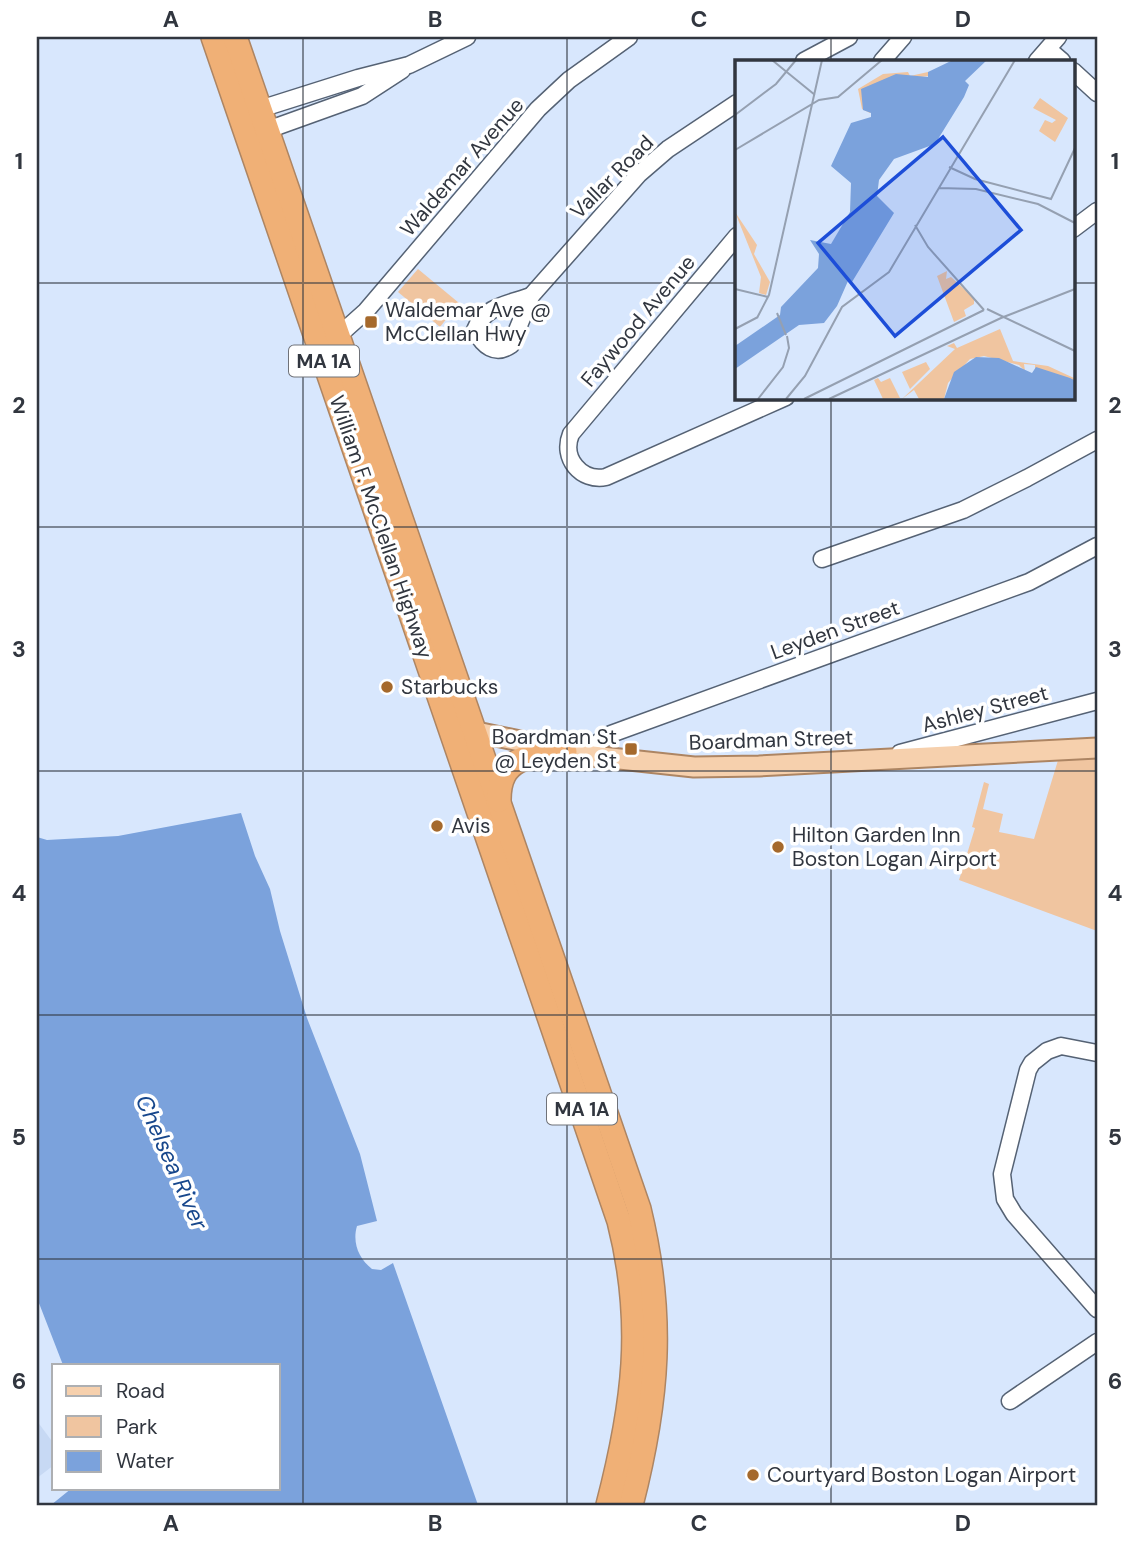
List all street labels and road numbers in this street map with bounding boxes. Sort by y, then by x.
street label: Waldemar Avenue [394,92,530,242]
street label: Vallar Road [564,129,660,225]
street label: Faywood Avenue [575,249,701,393]
road number: MA 1A [289,346,359,376]
street label: William F. McClellan Highway [323,392,439,663]
street label: Leyden Street [767,594,903,666]
street label: Ashley Street [919,679,1051,739]
street label: Boardman Street [688,723,854,757]
road number: MA 1A [547,1093,617,1124]

